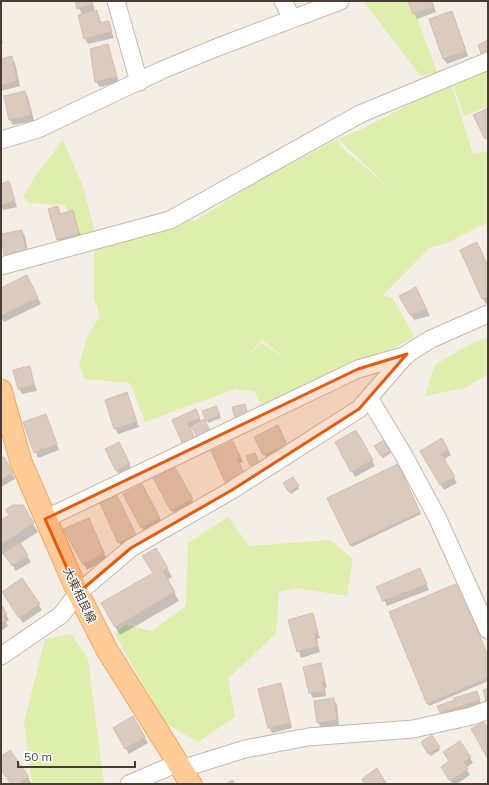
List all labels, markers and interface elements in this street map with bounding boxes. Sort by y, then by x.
street label: 大東相良線 [60,565,100,625]
scale bar [18,743,135,769]
text: 50 m [24,749,52,764]

